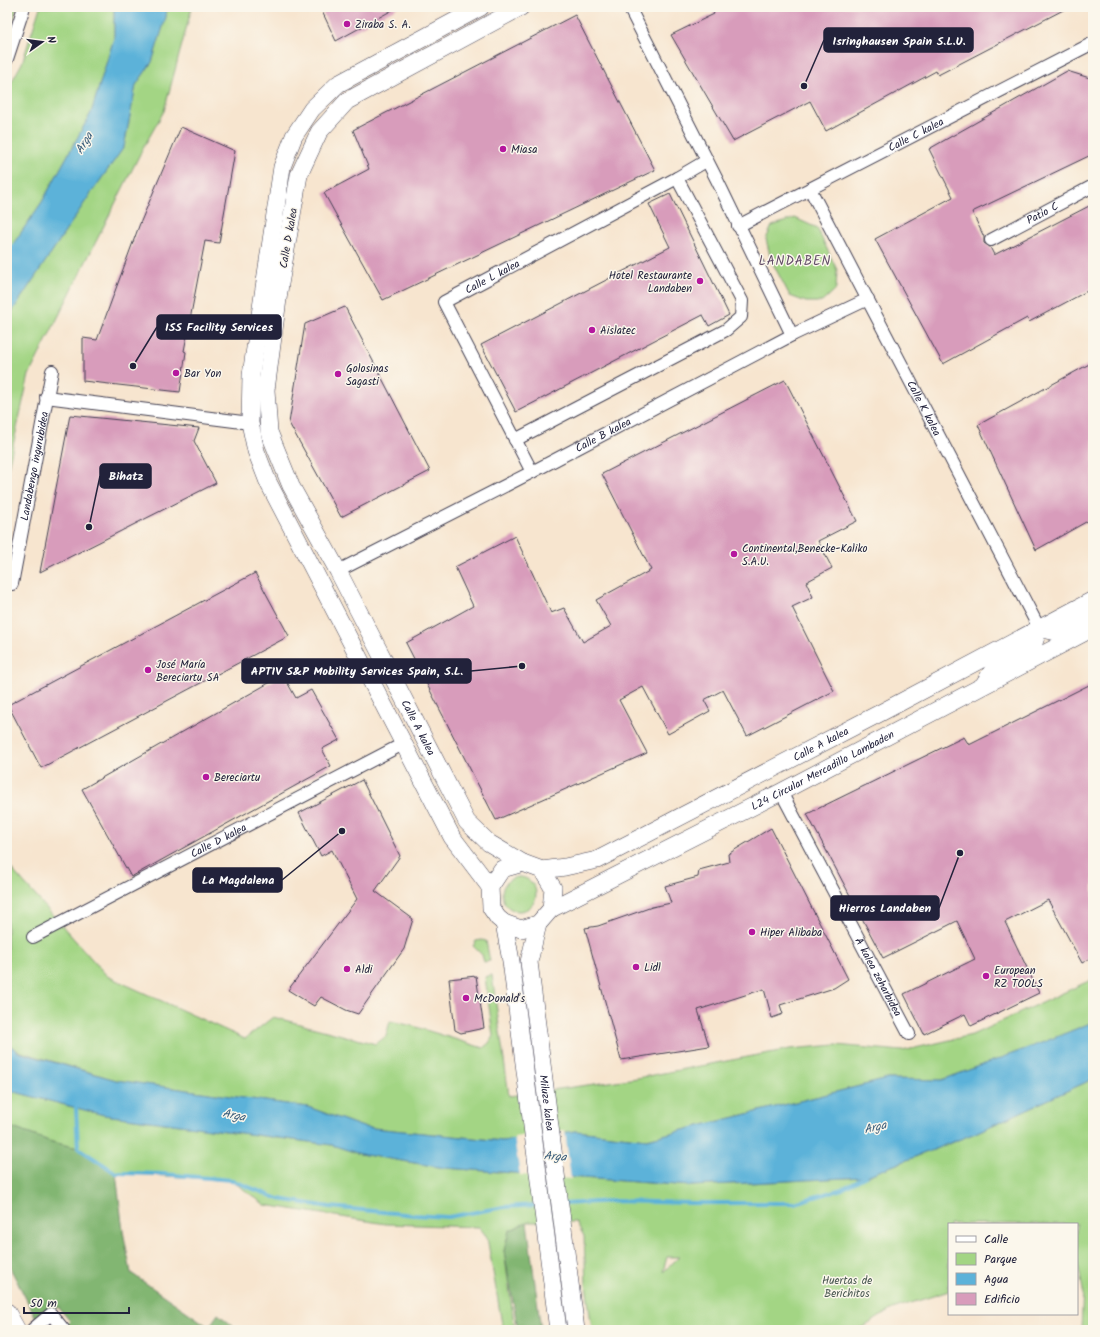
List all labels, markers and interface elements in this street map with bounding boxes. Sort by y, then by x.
place label: Ziraba S. A. [355,16,411,34]
marker: Ziraba S. A. [342,19,352,29]
north arrow [22,22,62,62]
callout: Isringhausen Spain S.L.U. [824,28,973,52]
text: Isringhausen Spain S.L.U. [832,32,966,51]
text: N [41,34,60,45]
street label: Calle C kalea [885,113,947,157]
water label: Arga [70,128,99,158]
place label: Miasa [511,141,537,159]
marker: Miasa [498,144,508,154]
street label: Patio C [1023,198,1062,230]
street label: Calle D kalea [275,207,303,270]
district label: LANDABEN [759,251,831,272]
street label: Calle L kalea [462,255,523,299]
place label: Hotel Restaurante Landaben [609,267,692,298]
marker: Hotel Restaurante Landaben [695,276,705,286]
callout: ISS Facility Services [157,315,281,339]
text: ISS Facility Services [165,318,273,337]
place label: Aislatec [600,322,636,340]
marker: Aislatec [587,325,597,335]
place label: Golosinas Sagasti [346,360,389,391]
place label: Bar Yon [184,365,222,383]
marker: Bar Yon [171,368,181,378]
marker: Golosinas Sagasti [333,369,343,379]
street label: Calle K kalea [901,377,945,440]
street label: Landabengo ingurubidea [16,410,54,522]
street label: Calle B kalea [572,413,635,458]
callout: Bihatz [100,464,151,488]
text: Bihatz [109,467,144,486]
place label: Continental,Benecke-Kaliko S.A.U. [742,540,868,571]
marker: Continental,Benecke-Kaliko S.A.U. [729,549,739,559]
place label: José María Bereciartu SA [156,656,220,687]
callout: APTIV S&P Mobility Services Spain, S.L. [242,659,471,683]
text: APTIV S&P Mobility Services Spain, S.L. [251,662,463,681]
marker: José María Bereciartu SA [143,665,153,675]
street label: Calle A kalea [396,697,439,759]
street label: Calle A kalea [790,723,852,767]
street label: L24 Circular Mercadillo Lambaden [748,726,898,816]
place label: Bereciartu [214,769,261,787]
marker: Bereciartu [201,772,211,782]
street label: Calle D kalea [187,819,250,863]
callout: La Magdalena [193,868,282,892]
text: La Magdalena [202,871,274,890]
callout: Hierros Landaben [831,896,939,920]
text: Hierros Landaben [839,899,932,918]
place label: Hiper Alibaba [760,924,822,942]
marker: Hiper Alibaba [747,927,757,937]
street label: A kalea zeharbidea [849,934,906,1020]
place label: Lidl [644,959,661,977]
place label: Aldi [355,961,373,979]
marker: Lidl [631,962,641,972]
place label: European RZ TOOLS [994,962,1043,993]
marker: Aldi [342,964,352,974]
marker: European RZ TOOLS [981,971,991,981]
place label: McDonald's [474,990,525,1008]
marker: McDonald's [461,993,471,1003]
street label: Miluze kalea [533,1074,559,1132]
water label: Arga [221,1104,248,1127]
water label: Arga [862,1115,890,1139]
water label: Arga [543,1146,568,1167]
legend [948,1223,1078,1315]
text: Calle [984,1230,1009,1249]
text: Parque [984,1250,1018,1269]
text: Agua [984,1270,1009,1289]
park label: Huertas de Berichitos [822,1272,872,1303]
scale bar [24,1289,129,1315]
text: Edificio [984,1290,1020,1309]
text: 50 m [30,1294,57,1313]

